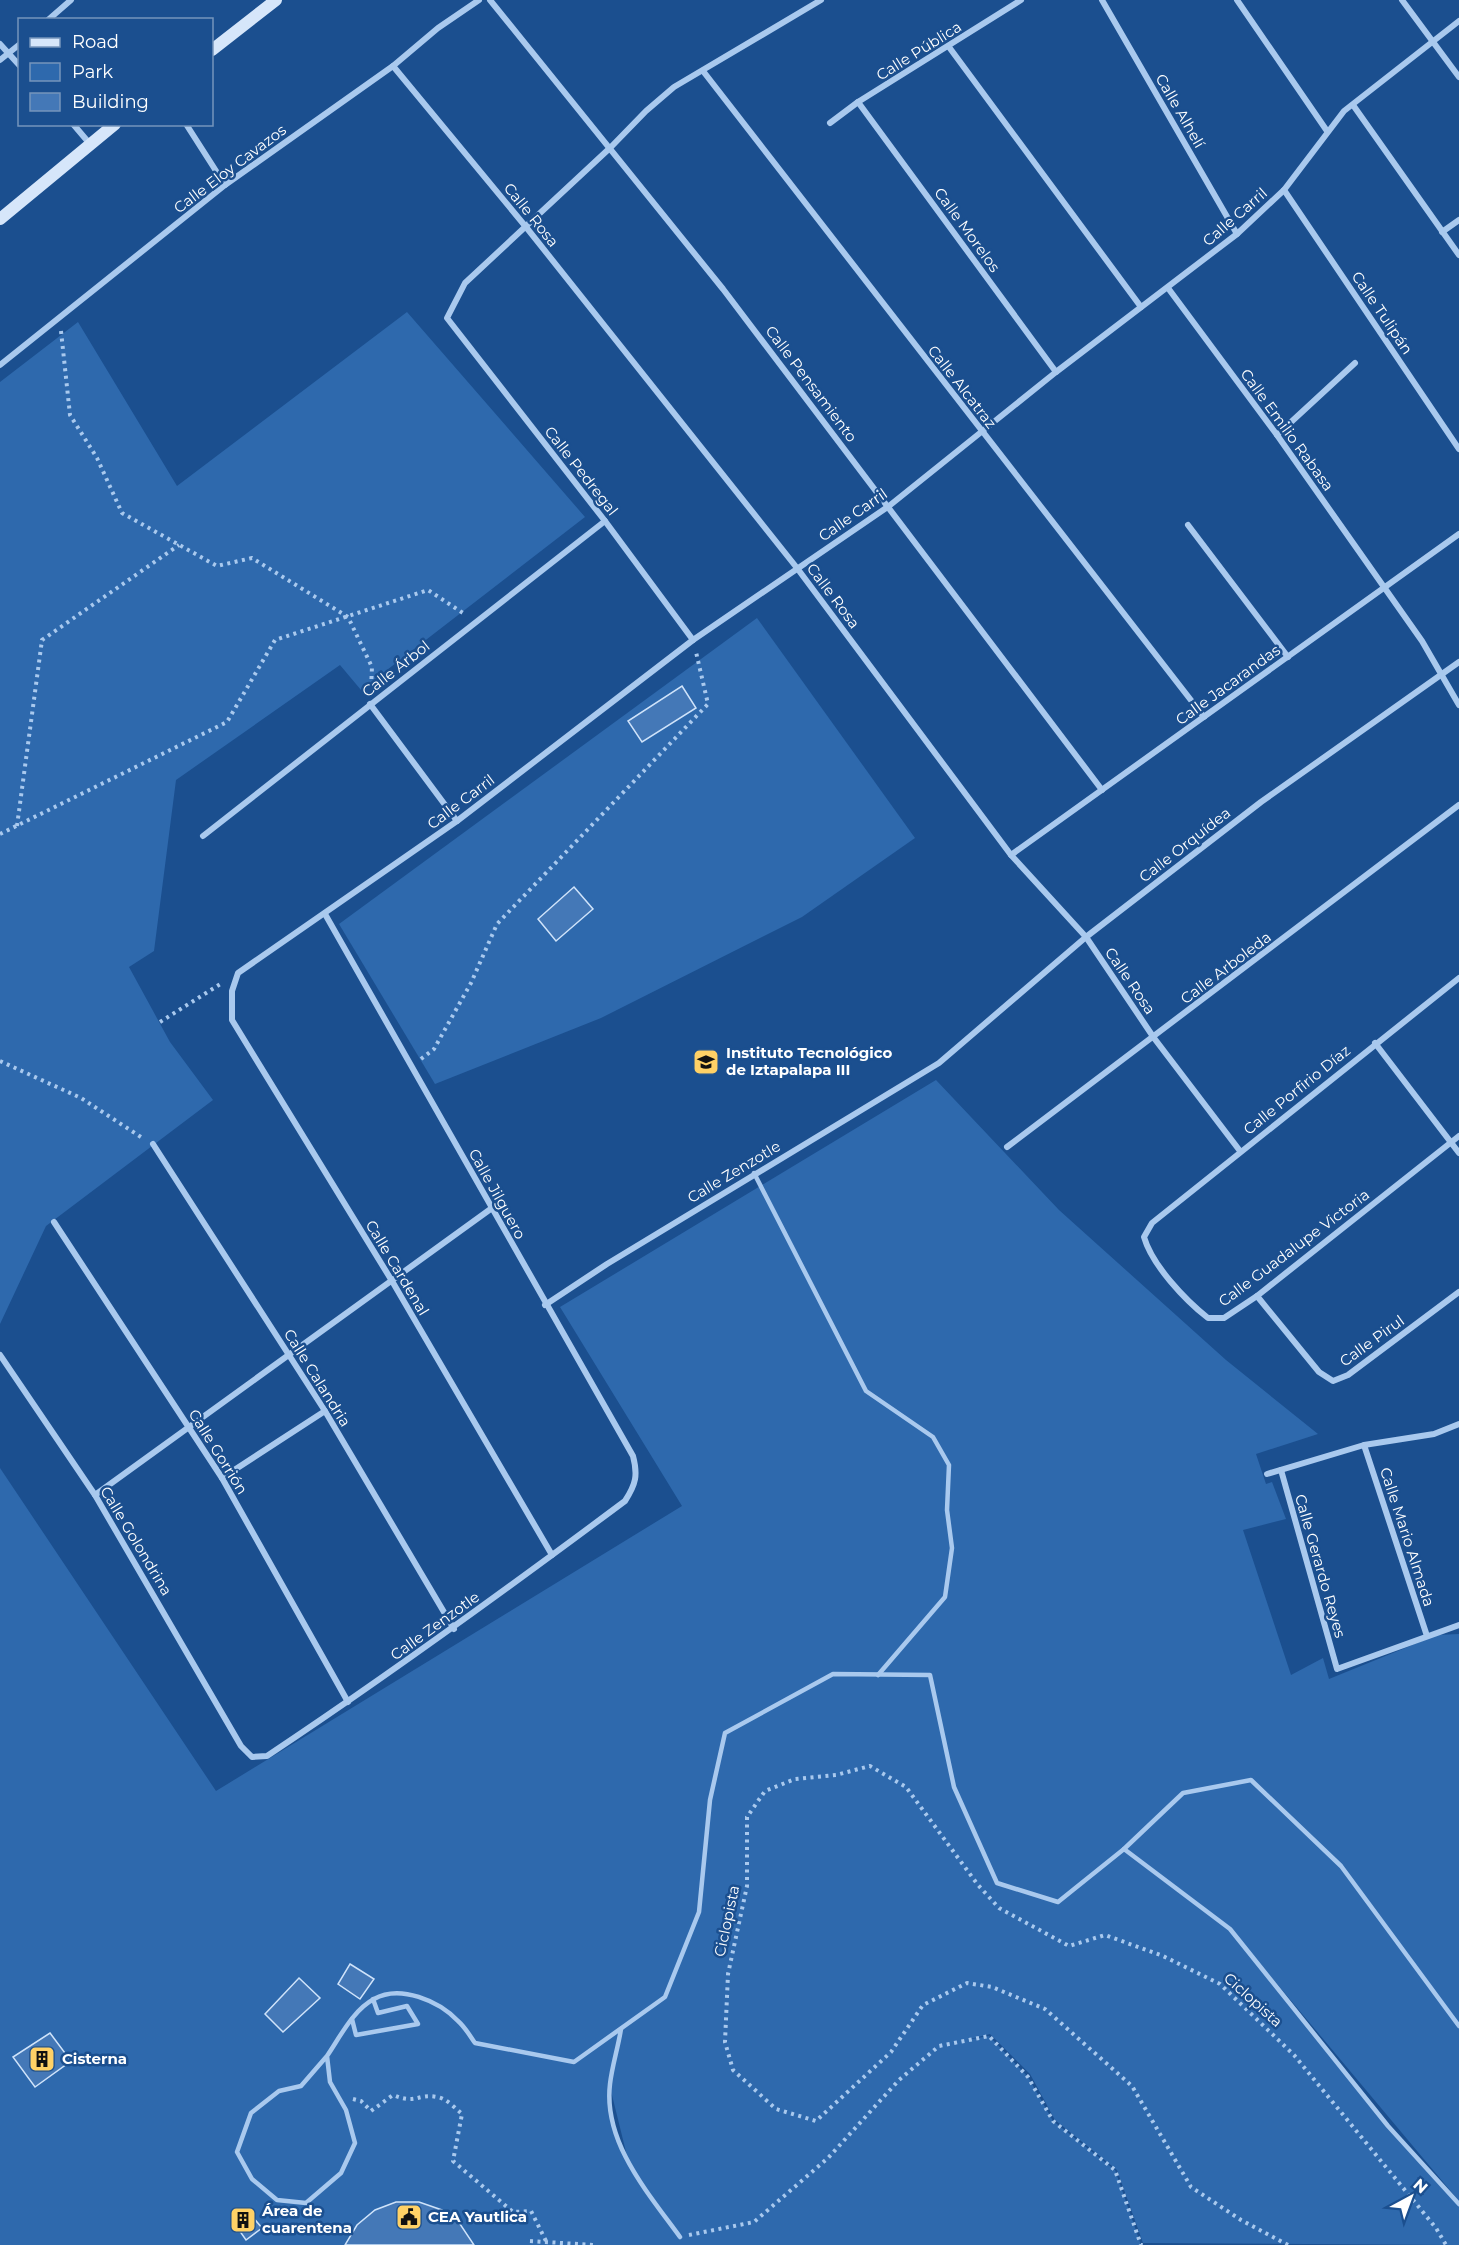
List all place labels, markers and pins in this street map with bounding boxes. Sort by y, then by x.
place label: Instituto Tecnológico de Iztapalapa III [726,1043,893,1079]
school or university icon: Instituto Tecnológico de Iztapalapa III [691,1047,721,1077]
building icon: Cisterna [27,2044,57,2074]
place label: Cisterna [62,2049,127,2068]
place label: Área de cuarentena [261,2201,352,2237]
public building icon: CEA Yautlica [394,2202,424,2232]
building icon: Área de cuarentena [228,2205,258,2235]
place label: CEA Yautlica [428,2207,527,2226]

